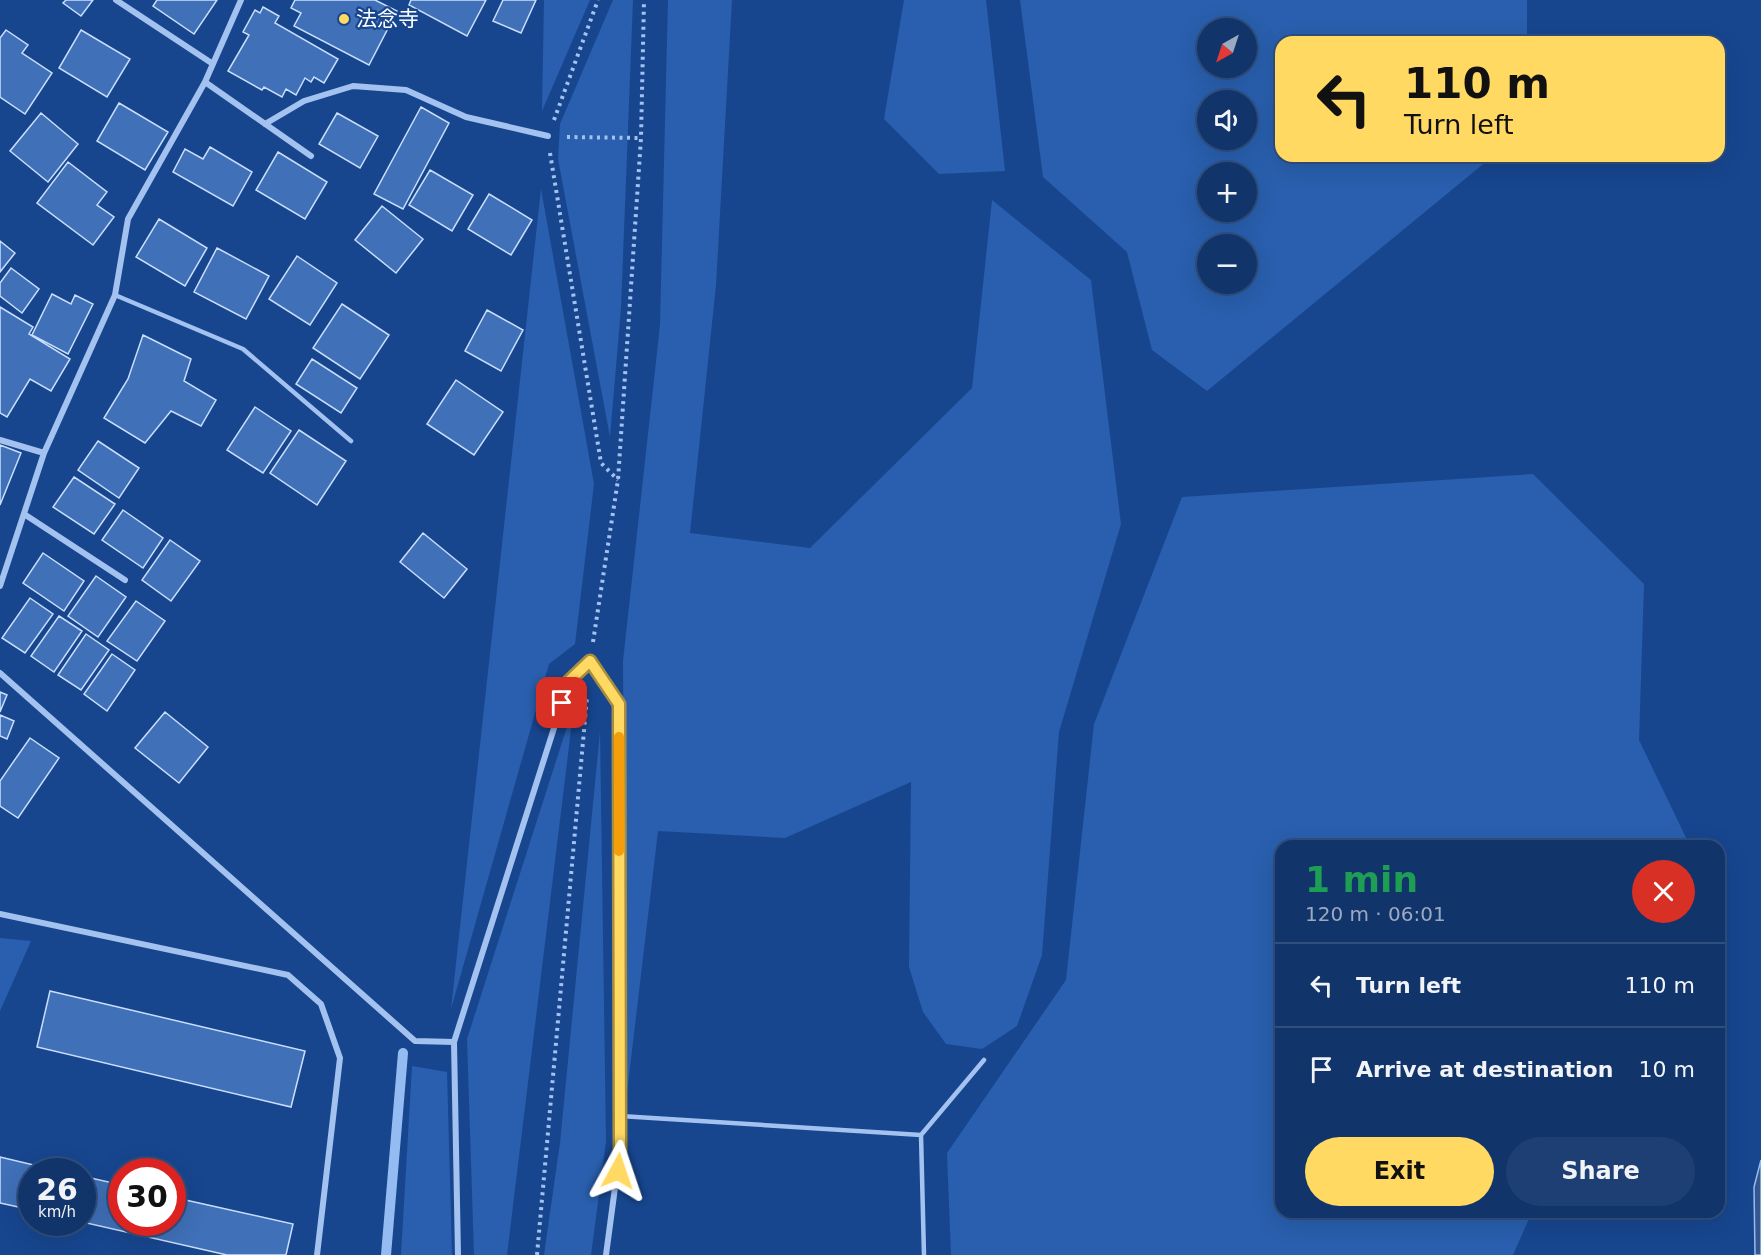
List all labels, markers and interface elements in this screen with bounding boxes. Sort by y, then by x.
place label: 法念寺 [356,7,419,31]
marker: 法念寺 [337,12,351,26]
north arrow [1197,18,1257,78]
map controls [1197,18,1257,294]
text: 110 m [1404,59,1550,108]
icon: left [1305,60,1383,138]
button: sound [1197,90,1257,150]
text: Turn left [1404,109,1514,140]
button: + [1197,162,1257,222]
button: − [1197,234,1257,294]
pin [536,677,587,728]
icon: arrive [545,686,578,719]
text: 1 min [1305,859,1418,900]
button: close [1632,860,1695,923]
text: 120 m · 06:01 [1305,902,1446,926]
icon: left [1305,969,1338,1002]
text: Turn left [1356,973,1461,998]
text: 110 m [1625,973,1695,998]
icon: arrive [1305,1053,1338,1086]
text: Arrive at destination [1356,1057,1613,1082]
text: 10 m [1639,1057,1695,1082]
button: Exit [1305,1137,1494,1206]
button: Share [1506,1137,1695,1206]
position arrow [586,1139,650,1203]
speed limit sign: 30 [108,1158,186,1236]
text: 26 [36,1172,78,1207]
text: km/h [38,1203,76,1221]

